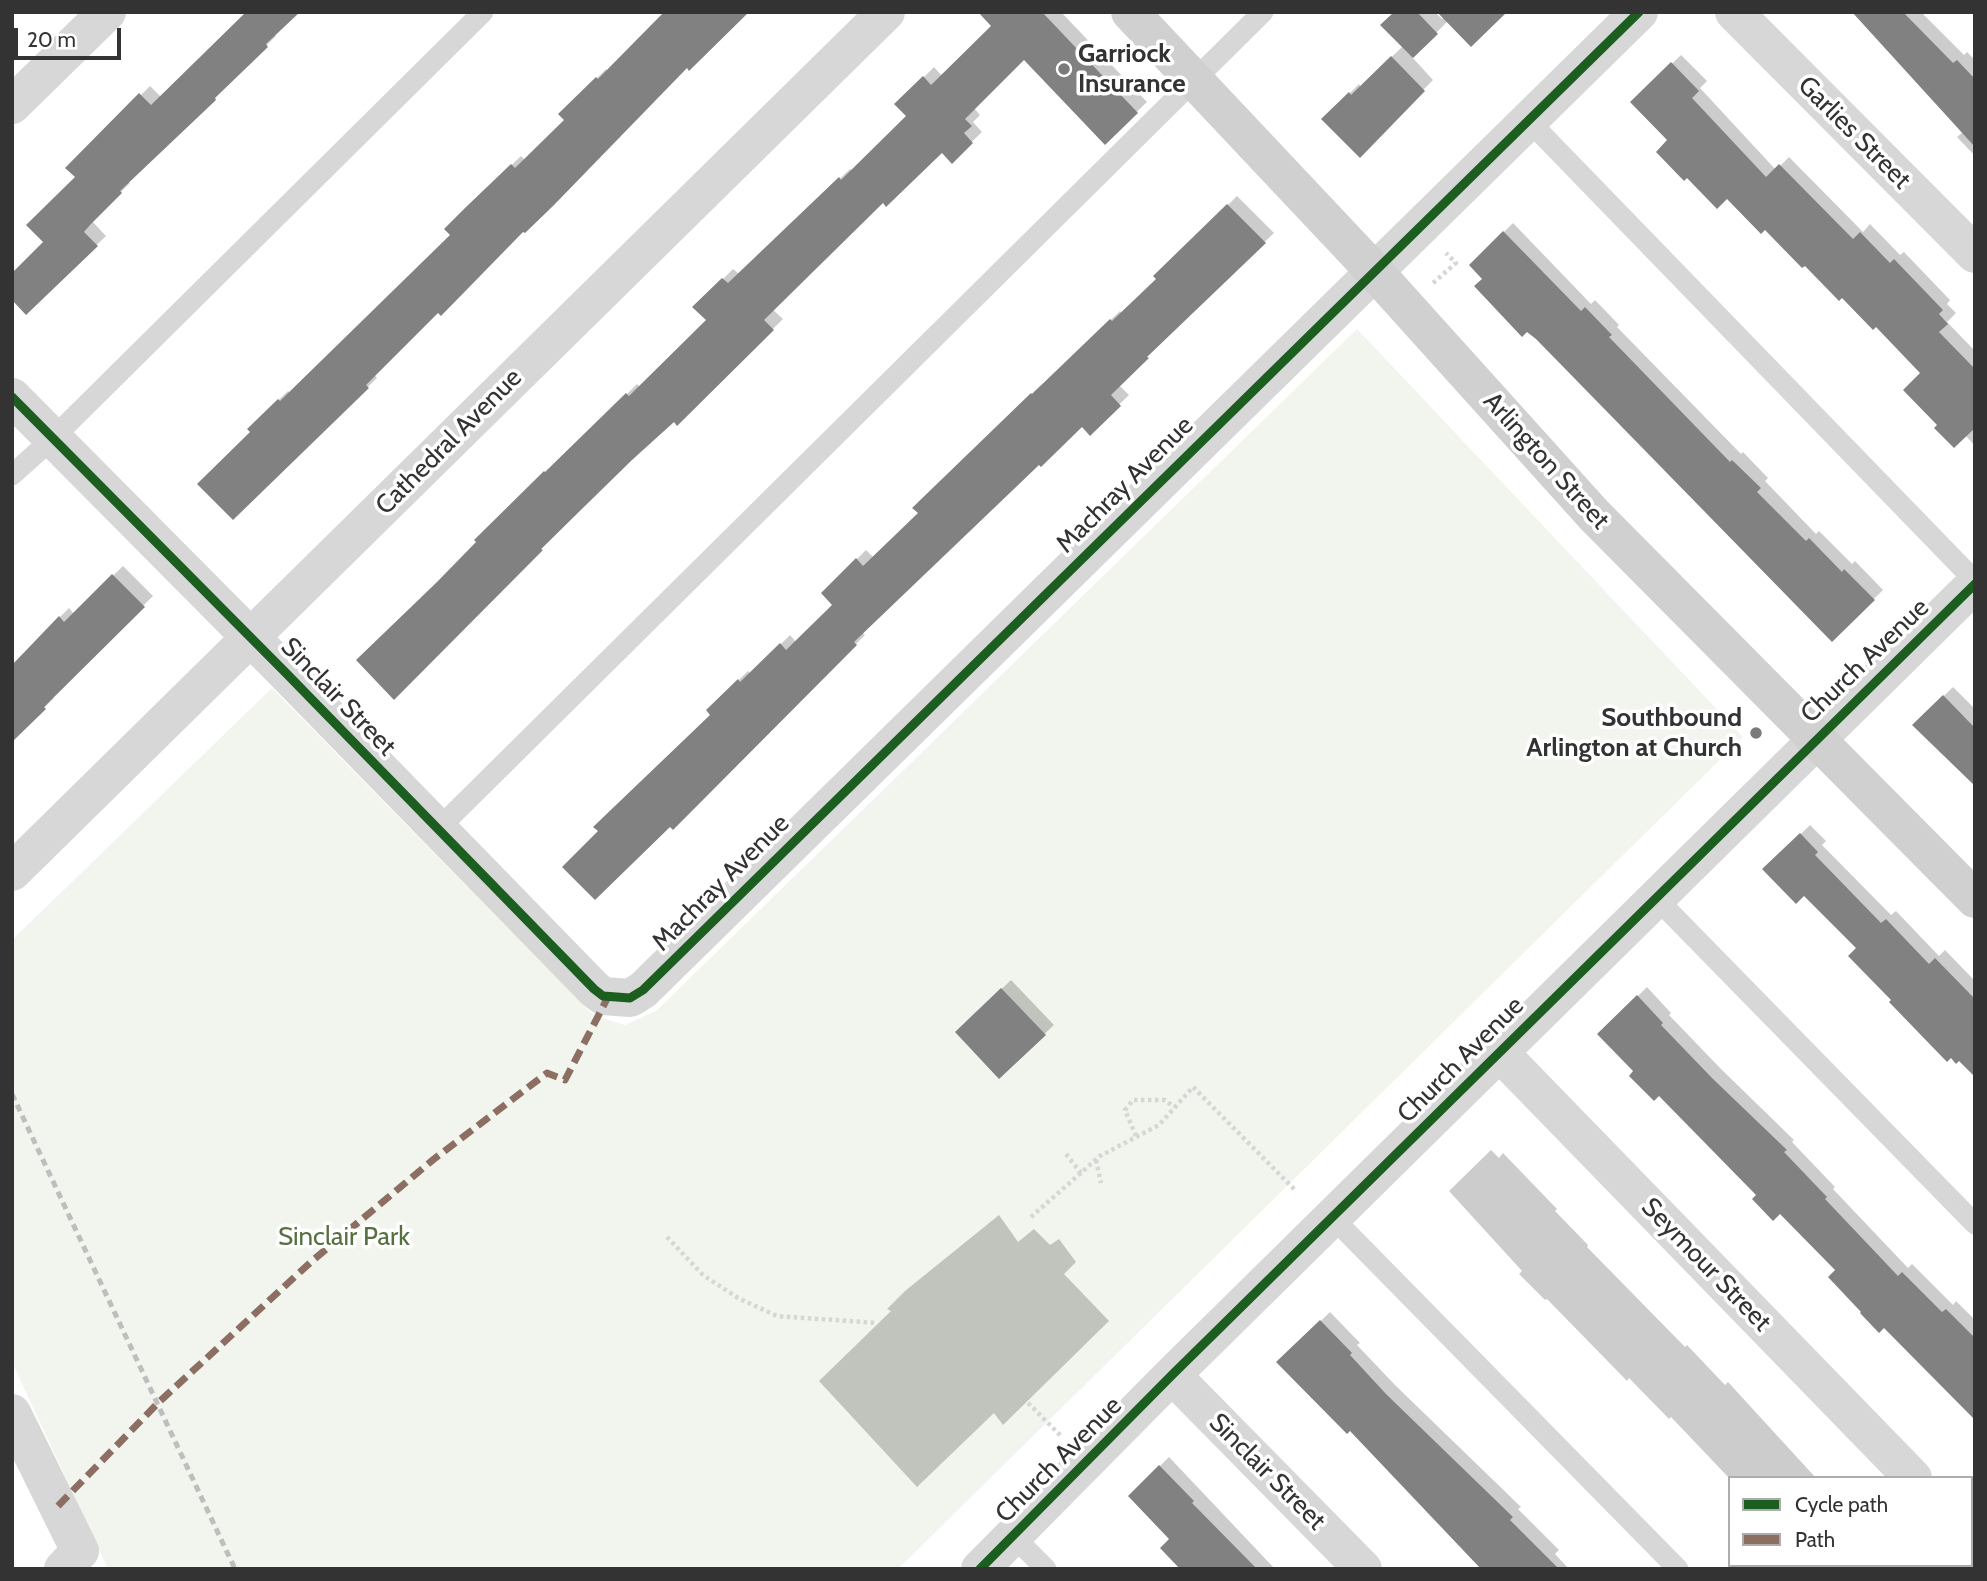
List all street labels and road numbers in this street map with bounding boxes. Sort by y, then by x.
street label: Garlies Street [1791,70,1917,196]
street label: Cathedral Avenue [369,362,529,522]
street label: Arlington Street [1476,386,1616,536]
street label: Machray Avenue [1050,410,1200,560]
street label: Church Avenue [1795,592,1935,730]
street label: Sinclair Street [274,632,402,762]
street label: Machray Avenue [646,808,796,958]
street label: Church Avenue [1391,990,1531,1130]
street label: Seymour Street [1635,1192,1777,1338]
street label: Church Avenue [989,1390,1129,1530]
street label: Sinclair Street [1202,1407,1332,1537]

